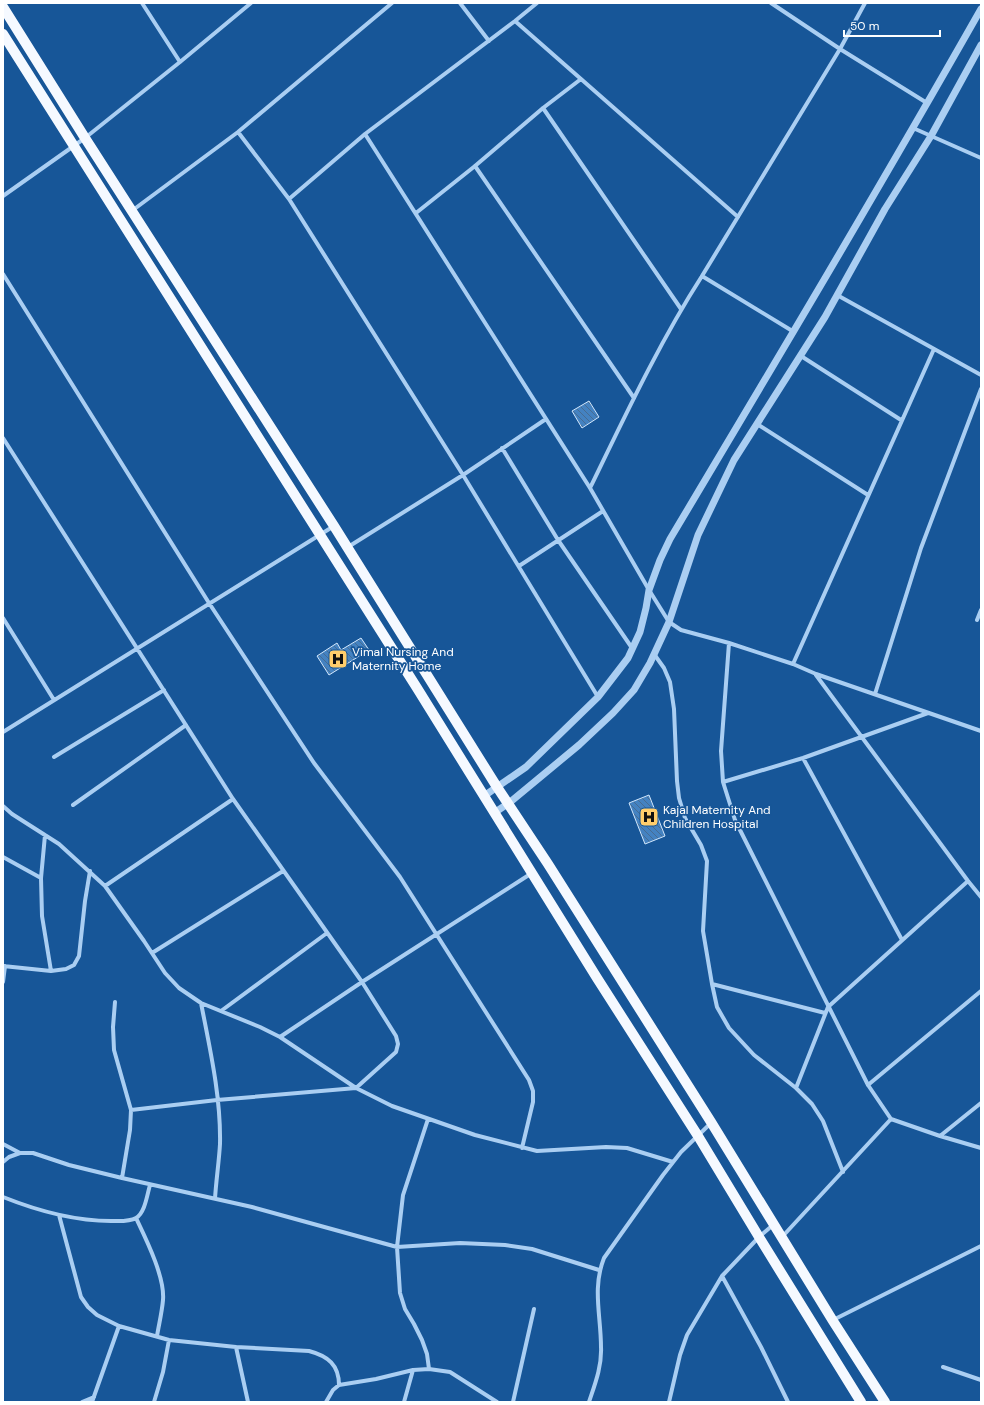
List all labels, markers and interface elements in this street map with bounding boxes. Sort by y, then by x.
scale bar [844,12,940,38]
text: 50 m [850,18,879,34]
place label: Vimal Nursing And Maternity Home [352,644,454,674]
hospital icon: Vimal Nursing And Maternity Home [327,648,349,670]
place label: Kajal Maternity And Children Hospital [663,802,771,832]
hospital icon: Kajal Maternity And Children Hospital [638,806,660,828]

